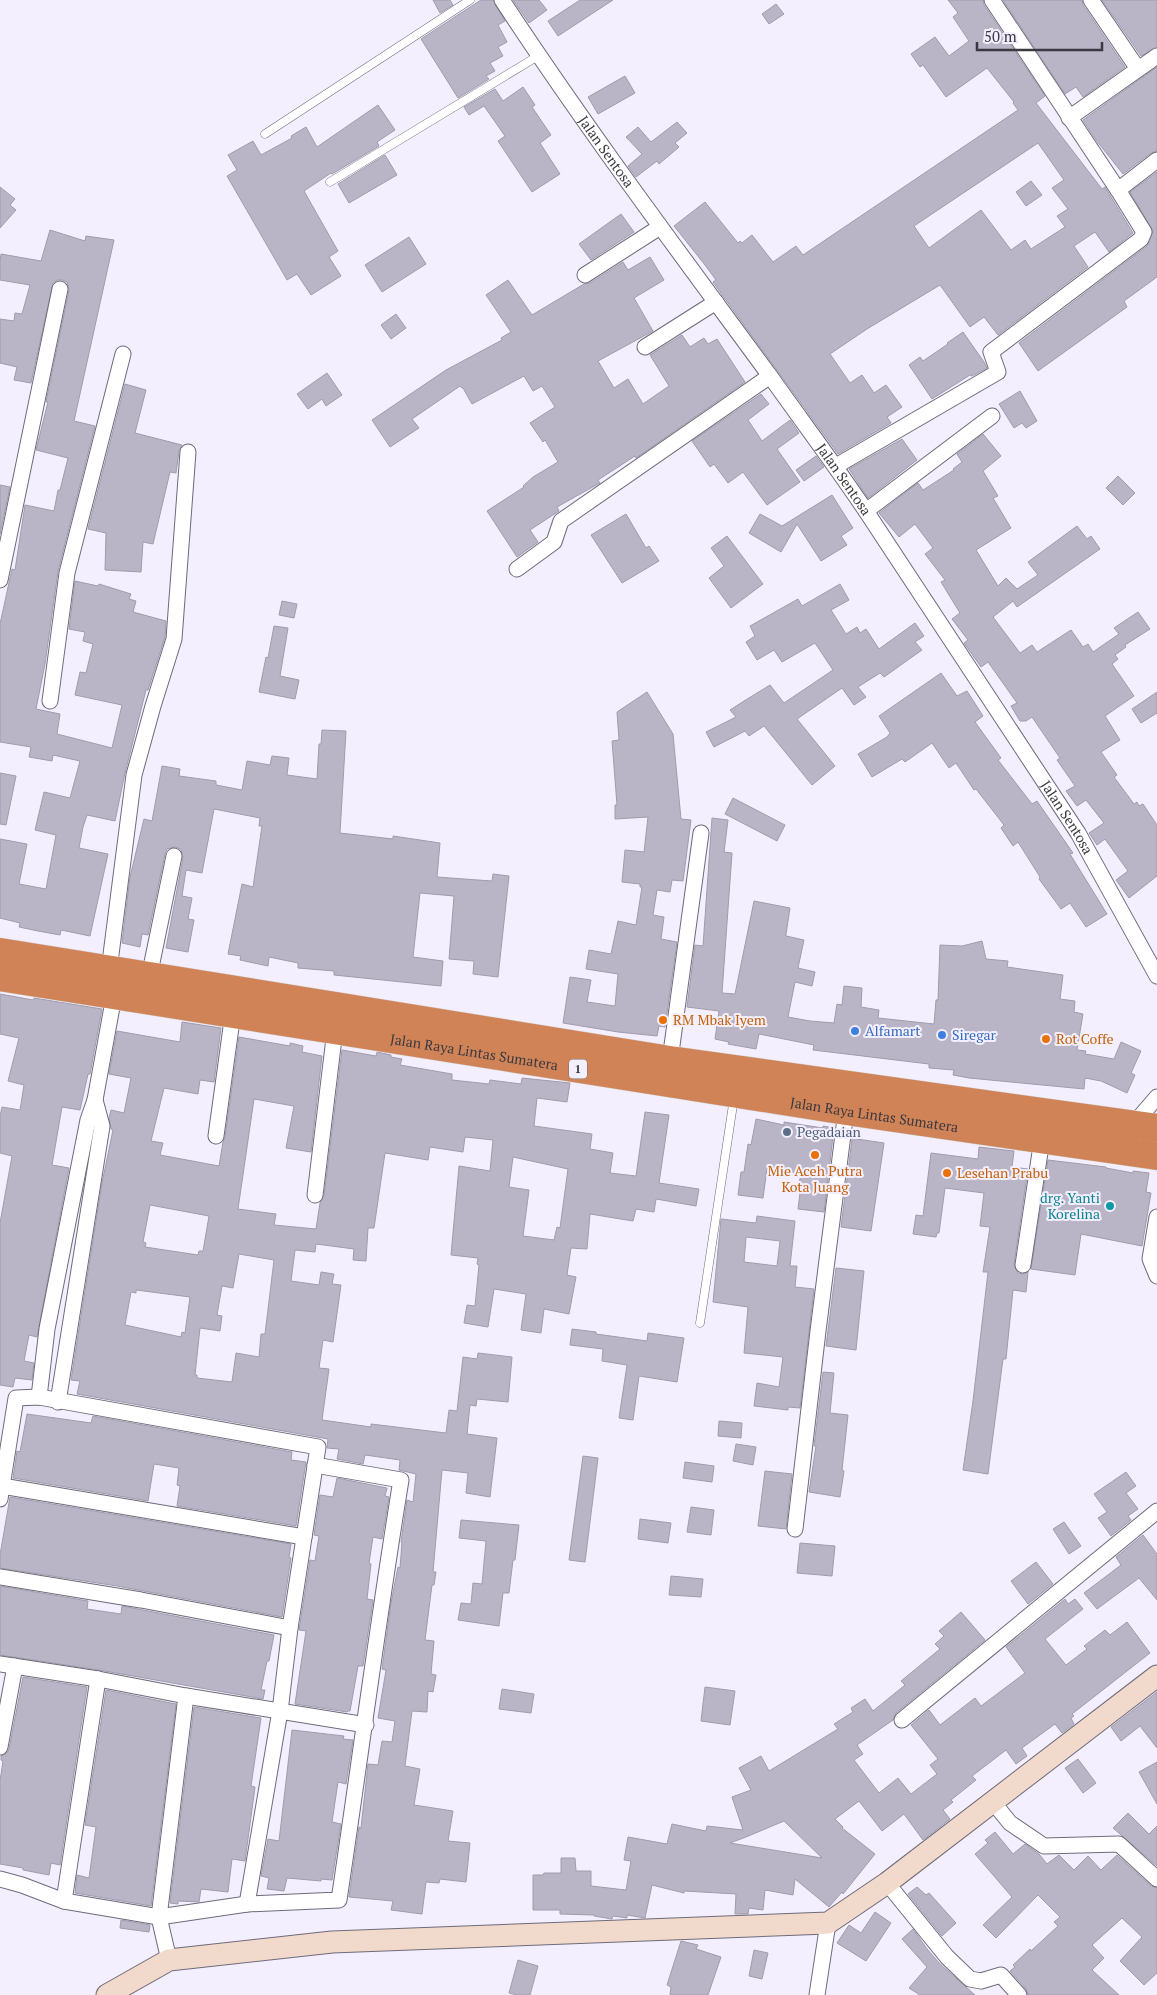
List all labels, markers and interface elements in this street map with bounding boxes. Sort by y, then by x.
scale bar [977,20,1102,52]
text: 50 m [984,26,1017,46]
street label: Jalan Sentosa [575,112,639,191]
street label: Jalan Sentosa [813,439,876,519]
street label: Jalan Sentosa [1037,777,1098,857]
place label: RM Mbak Iyem [673,1010,766,1029]
marker: RM Mbak Iyem [657,1014,669,1026]
place label: Alfamart [865,1021,921,1040]
marker: Alfamart [849,1025,861,1037]
place label: Siregar [952,1025,997,1044]
street label: Jalan Raya Lintas Sumatera [389,1029,560,1074]
marker: Siregar [936,1029,948,1041]
place label: Rot Coffe [1056,1029,1114,1048]
marker: Rot Coffe [1040,1033,1052,1045]
road number: 1 [569,1060,587,1078]
street label: Jalan Raya Lintas Sumatera [789,1092,960,1136]
place label: Pegadaian [797,1122,862,1141]
marker: Pegadaian [781,1126,793,1138]
marker: Mie Aceh Putra Kota Juang [809,1149,821,1161]
place label: Mie Aceh Putra Kota Juang [768,1161,862,1196]
place label: Lesehan Prabu [957,1163,1048,1182]
marker: Lesehan Prabu [941,1167,953,1179]
place label: drg. Yanti Korelina [1040,1188,1100,1223]
marker: drg. Yanti Korelina [1104,1200,1116,1212]

